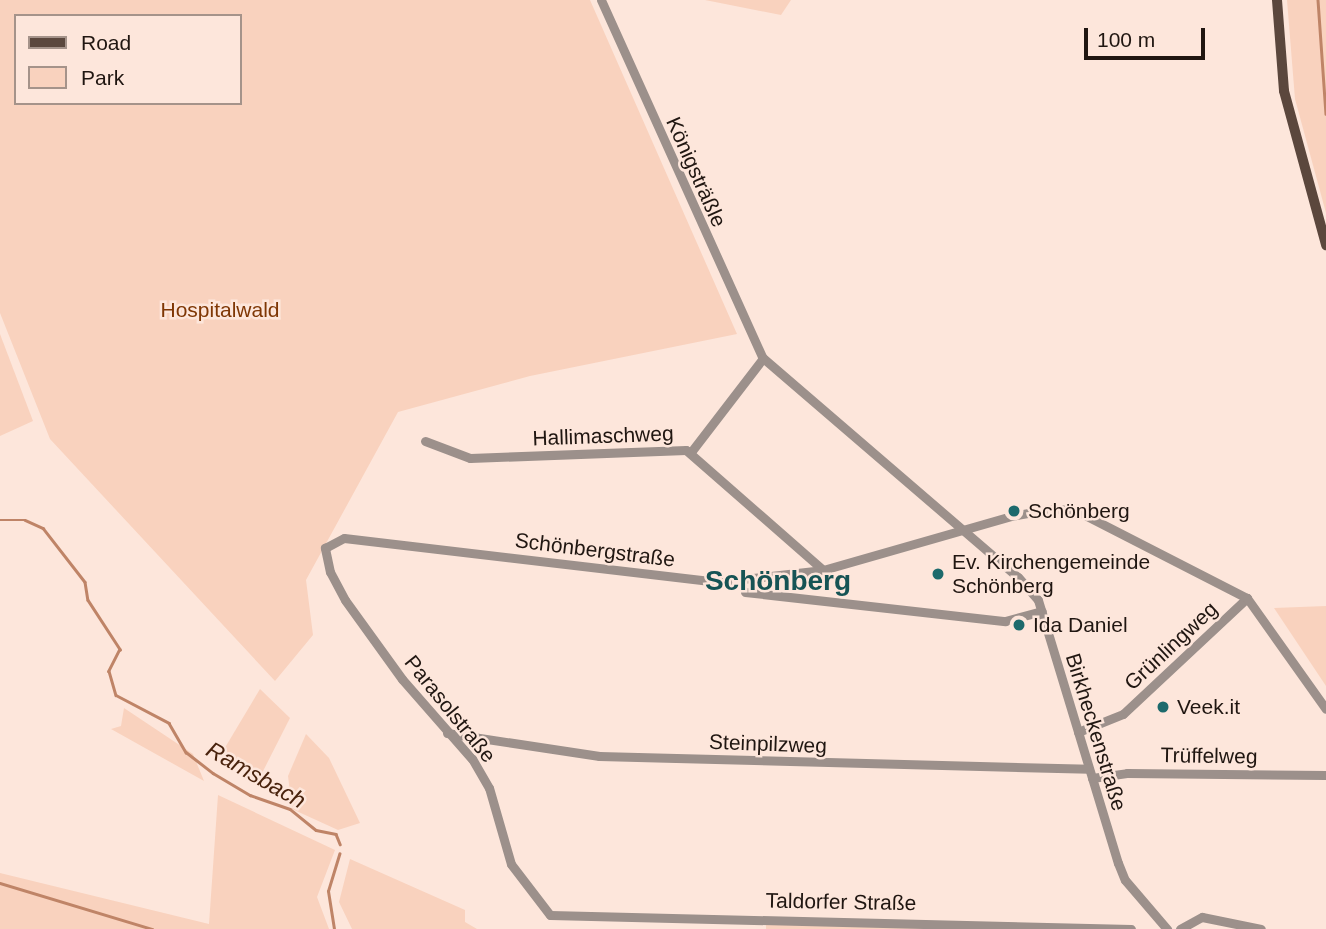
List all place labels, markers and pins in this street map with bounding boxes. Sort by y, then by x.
place label: Schönberg [1028,498,1130,524]
marker: Schönberg [1006,503,1022,519]
place label: Ev. Kirchengemeinde Schönberg [952,549,1150,599]
marker: Ev. Kirchengemeinde Schönberg [930,566,946,582]
place label: Ida Daniel [1033,612,1128,638]
marker: Ida Daniel [1011,617,1027,633]
place label: Veek.it [1177,694,1240,720]
marker: Veek.it [1155,699,1171,715]

